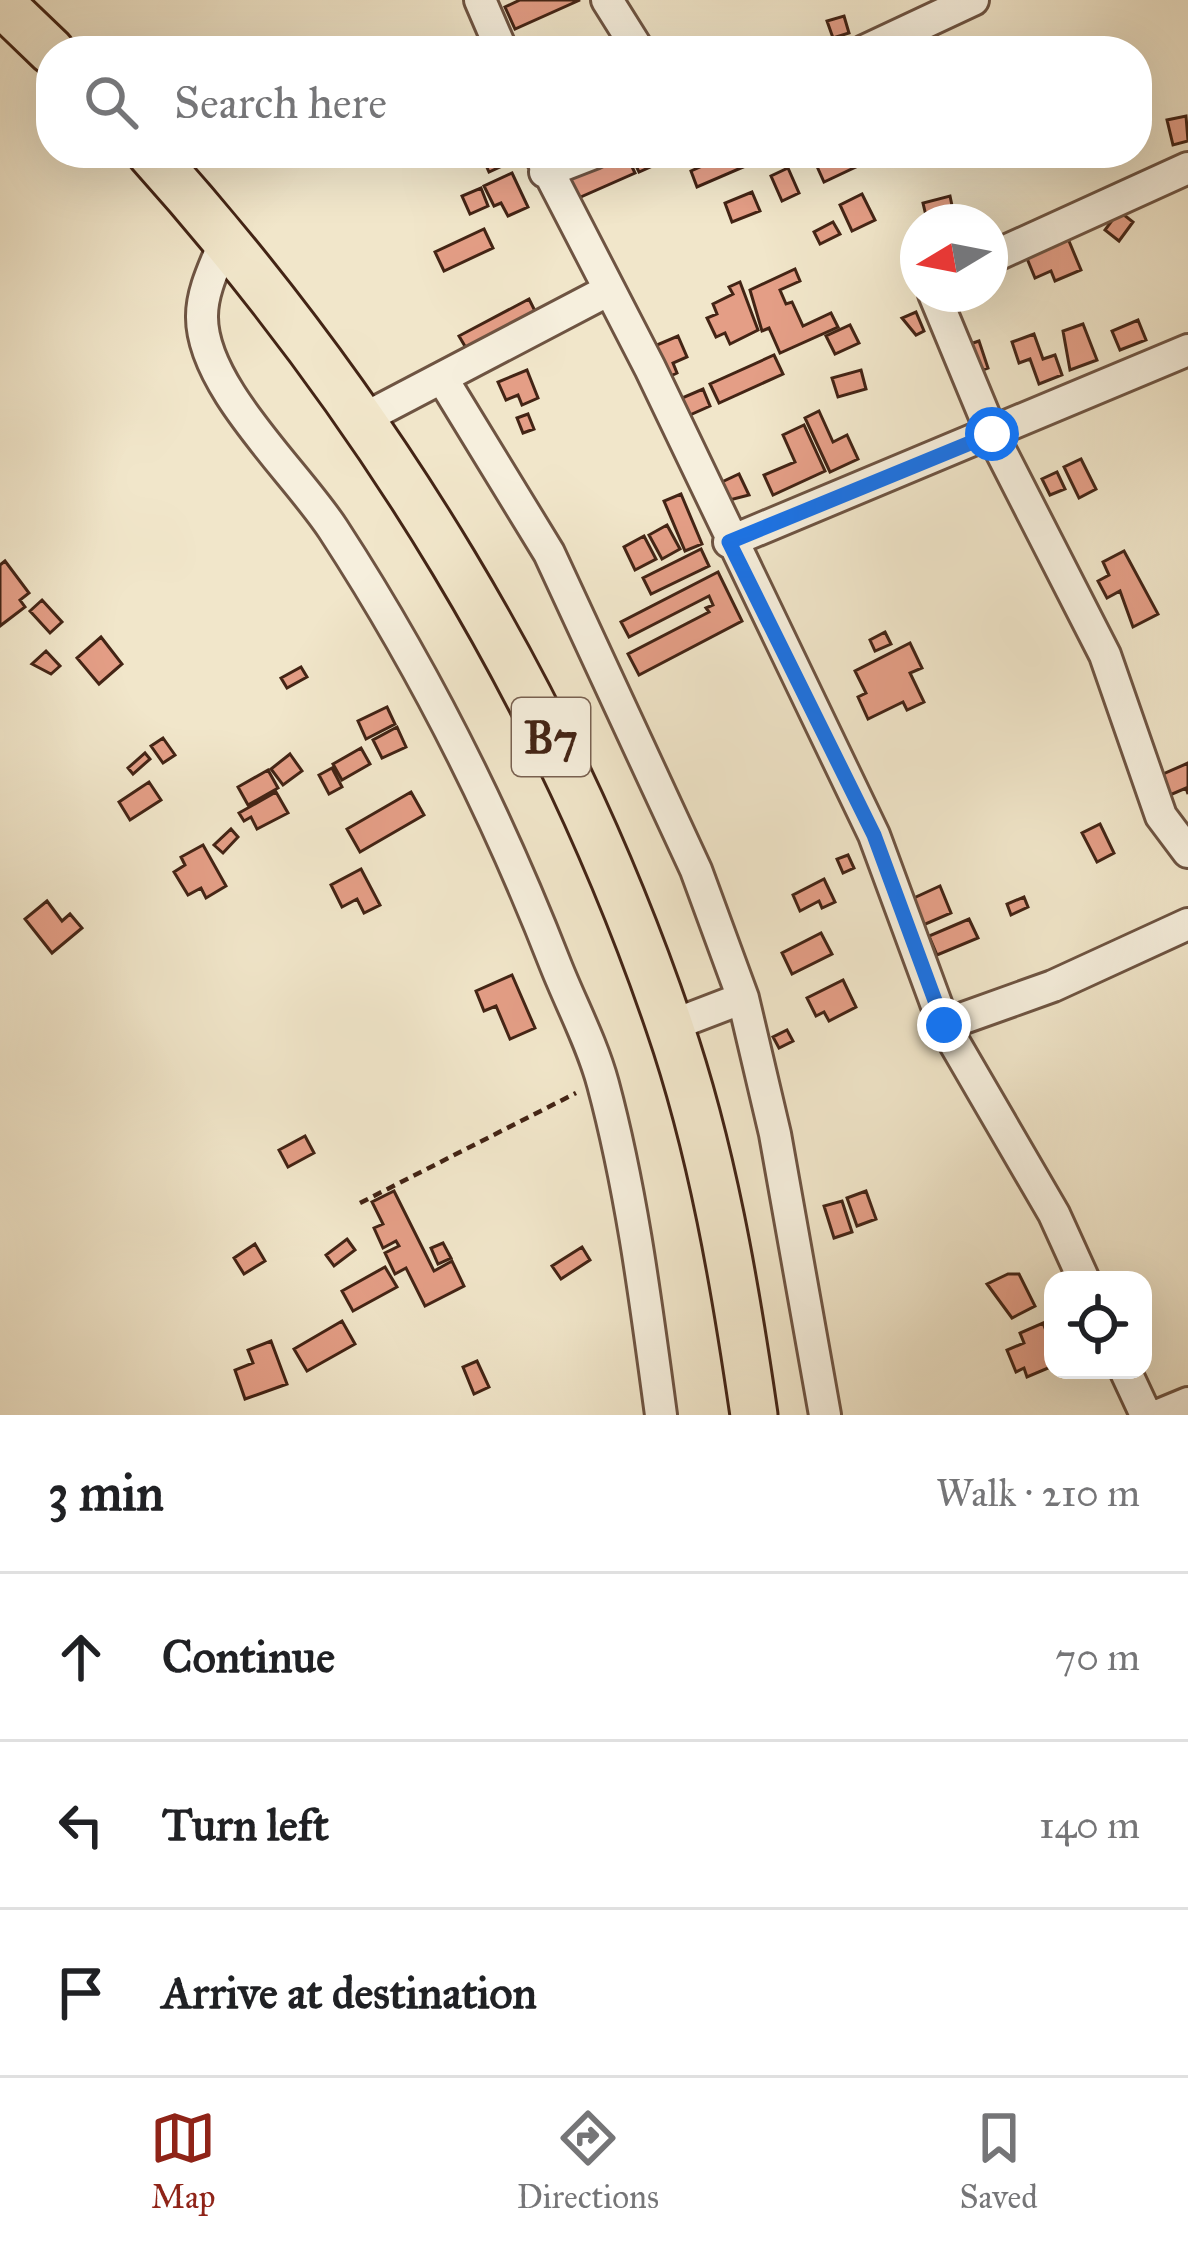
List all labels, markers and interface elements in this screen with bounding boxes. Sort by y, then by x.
search box [36,36,1152,168]
icon: search [78,69,144,135]
text: Search here [174,75,387,130]
north arrow [900,204,1008,312]
route start [965,407,1019,461]
road number: B7 [512,698,590,776]
route end [917,998,971,1052]
map controls [1044,1271,1152,1379]
button: locate [1044,1271,1152,1379]
text: 3 min [48,1462,164,1524]
text: Walk · 210 m [936,1469,1140,1517]
icon: ahead [48,1624,114,1690]
text: Continue [162,1629,335,1684]
text: 70 m [1055,1633,1140,1681]
icon: left [48,1792,114,1858]
text: Turn left [162,1797,329,1852]
text: 140 m [1039,1801,1140,1849]
icon: arrive [48,1960,114,2026]
text: Arrive at destination [162,1965,537,2020]
tab: Map [150,2105,216,2217]
tab: Directions [517,2105,659,2217]
tab: Saved [959,2105,1038,2217]

